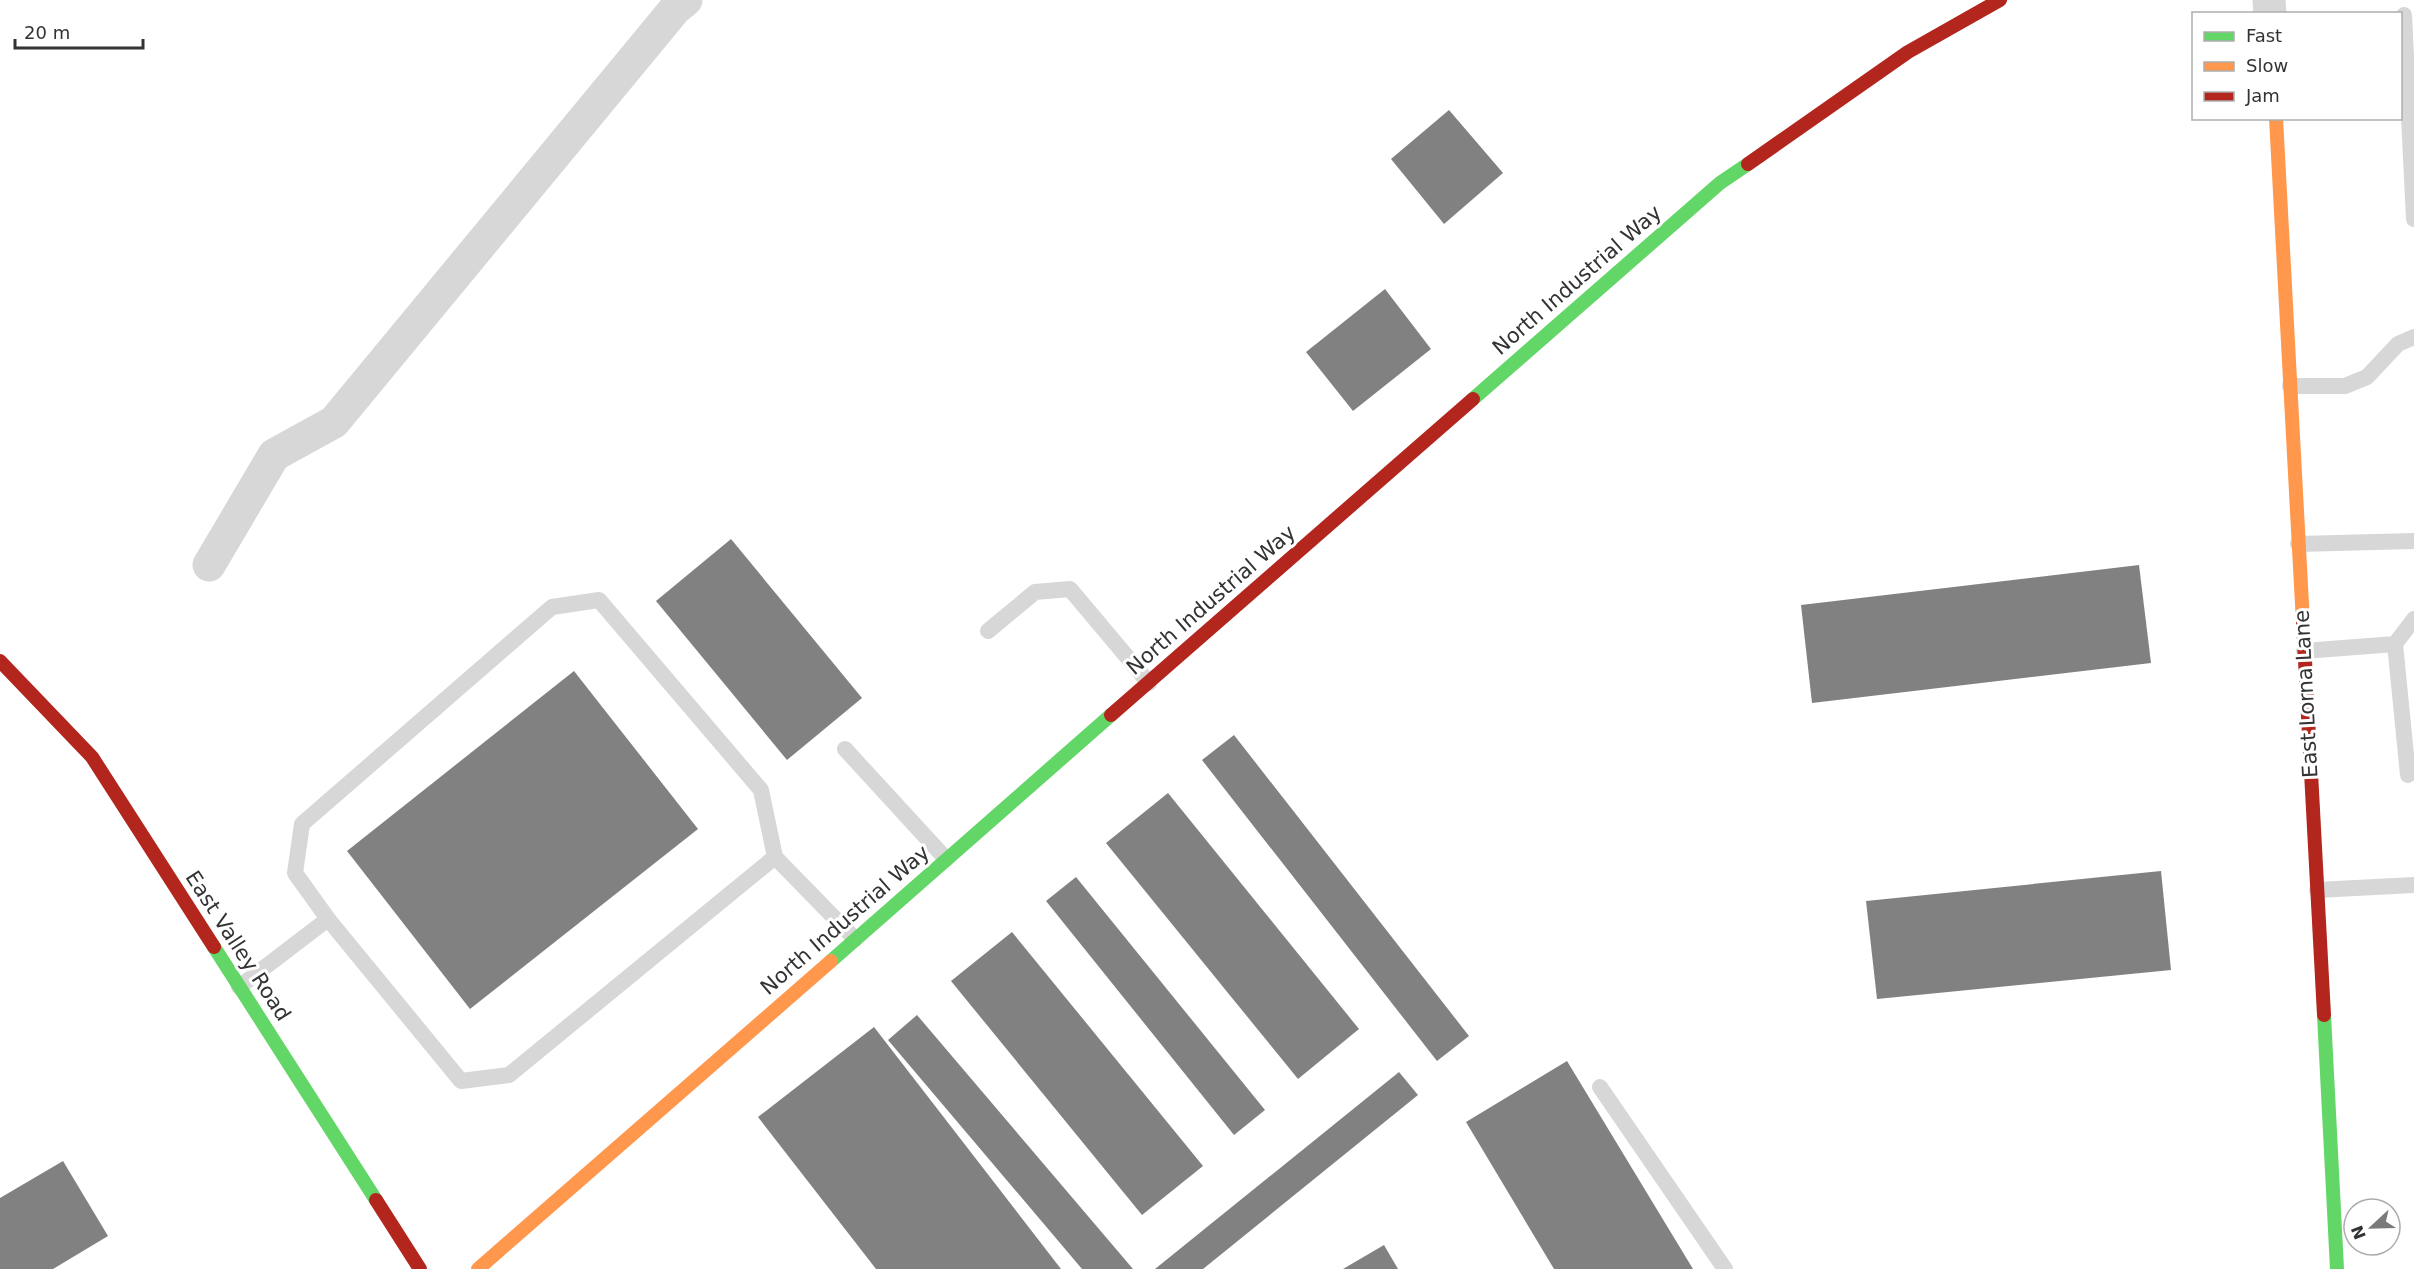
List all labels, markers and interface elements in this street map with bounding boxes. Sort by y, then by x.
scale bar [15,12,142,50]
legend [2192,12,2402,120]
text: 20 m [24,22,70,43]
text: Fast [2246,25,2282,46]
text: Slow [2246,55,2288,76]
text: Jam [2245,85,2280,106]
street label: North Industrial Way [1488,200,1666,360]
street label: North Industrial Way [1122,520,1300,680]
street label: East Lorna Lane [2290,609,2322,779]
street label: North Industrial Way [756,840,934,1000]
street label: East Valley Road [181,867,295,1025]
north arrow [2342,1197,2402,1257]
text: N [2347,1223,2370,1242]

